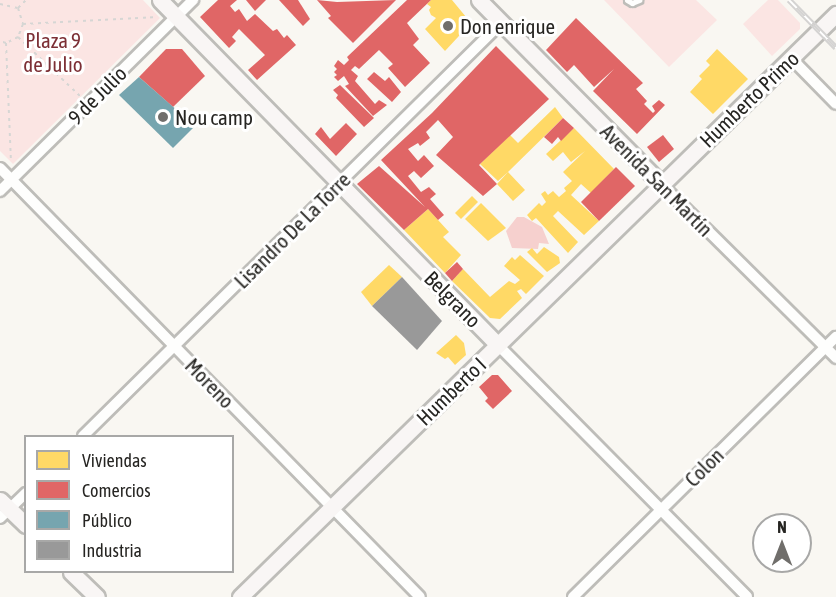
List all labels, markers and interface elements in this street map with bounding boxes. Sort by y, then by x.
place label: Don enrique [460,13,555,39]
marker: Don enrique [441,19,455,33]
park label: Plaza 9 de Julio [23,27,83,77]
street label: Humberto Primo [694,46,804,152]
street label: 9 de Julio [63,61,131,129]
place label: Nou camp [175,104,253,130]
marker: Nou camp [156,110,170,124]
street label: Avenida San Martín [596,119,718,241]
street label: Lisandro De La Torre [229,167,355,293]
street label: Belgrano [420,266,486,332]
street label: Humberto I [411,352,491,430]
street label: Moreno [180,353,240,413]
legend [24,435,234,573]
street label: Colon [679,442,729,492]
text: Viviendas [82,450,147,471]
text: Comercios [82,480,151,501]
text: Público [82,510,132,531]
north arrow [752,513,812,573]
text: N [777,518,787,536]
text: Industria [82,540,142,561]

